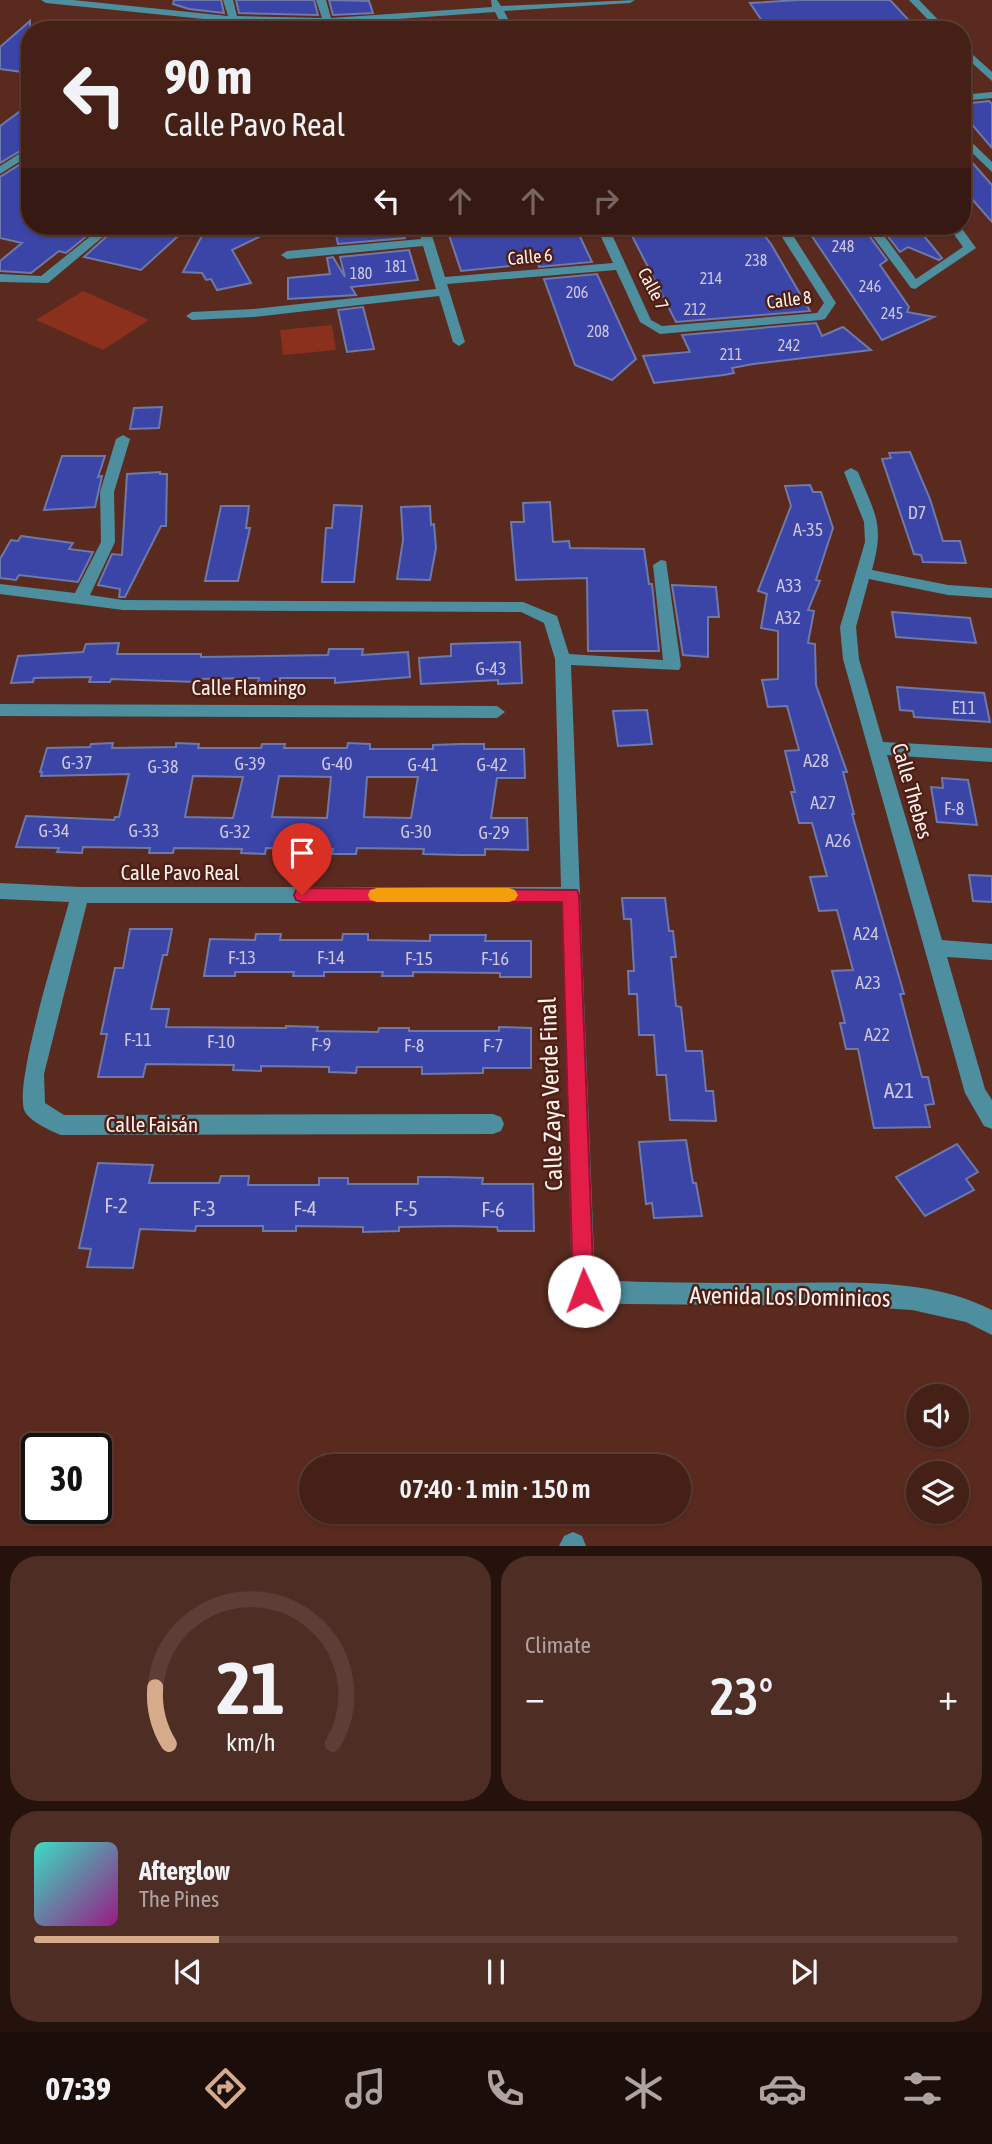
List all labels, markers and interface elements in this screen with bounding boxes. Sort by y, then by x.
text: 90 m [164,48,252,104]
icon: left [49,49,140,140]
text: Calle Pavo Real [164,106,345,143]
icon: left [368,182,406,220]
icon: ahead [441,182,479,220]
icon: ahead [514,182,552,220]
icon: right [587,182,625,220]
house number: 248 [832,237,854,255]
street label: Calle 6 [507,244,553,269]
house number: 238 [745,251,767,269]
house number: 181 [385,257,407,275]
house number: 180 [350,264,372,282]
street label: Calle 7 [634,264,673,314]
house number: 214 [700,269,722,287]
house number: 246 [859,277,881,295]
house number: 206 [566,283,588,301]
street label: Calle 8 [765,286,813,313]
house number: 212 [684,300,706,318]
house number: 245 [881,304,903,322]
house number: 208 [587,322,609,340]
house number: 242 [778,336,800,354]
house number: 211 [720,345,742,363]
house number: D7 [908,502,926,523]
house number: A-35 [793,519,823,540]
house number: A33 [776,575,802,596]
house number: A32 [775,607,801,628]
house number: G-43 [476,658,506,679]
street label: Calle Flamingo [192,675,306,699]
house number: E11 [952,697,976,718]
street label: Calle Thebes [888,740,938,841]
house number: A28 [803,750,829,771]
house number: G-37 [62,752,92,773]
house number: G-39 [235,753,265,774]
house number: G-40 [322,753,352,774]
house number: G-41 [408,754,438,775]
house number: G-42 [477,754,507,775]
house number: G-38 [148,756,178,777]
house number: A27 [810,792,836,813]
house number: F-8 [944,798,964,819]
house number: G-34 [39,820,69,841]
house number: G-33 [129,820,159,841]
house number: G-32 [220,821,250,842]
house number: G-30 [401,821,431,842]
house number: G-29 [479,822,509,843]
pin [272,823,332,895]
house number: A26 [825,830,851,851]
icon: arrive [283,834,321,872]
street label: Calle Pavo Real [121,860,240,884]
house number: A24 [853,923,879,944]
house number: F-13 [228,947,256,968]
house number: F-14 [317,947,345,968]
house number: F-15 [405,948,433,969]
house number: F-16 [481,948,509,969]
house number: A23 [855,972,881,993]
street label: Calle Zaya Verde Final [534,996,567,1191]
house number: A22 [864,1024,890,1045]
house number: F-11 [124,1029,152,1050]
house number: F-10 [207,1031,235,1052]
house number: F-9 [311,1034,331,1055]
house number: F-8 [404,1035,424,1056]
house number: F-7 [483,1035,503,1056]
house number: A21 [884,1078,914,1102]
street label: Calle Faisán [106,1112,198,1136]
house number: F-2 [104,1193,128,1217]
house number: F-3 [192,1196,216,1220]
house number: F-4 [293,1196,317,1220]
house number: F-5 [394,1196,418,1220]
house number: F-6 [481,1197,505,1221]
position arrow [547,1254,621,1328]
street label: Avenida Los Dominicos [689,1281,891,1312]
map controls [906,1384,969,1524]
button: sound [906,1384,969,1447]
speed limit sign: 30 [21,1433,112,1524]
button: layers [906,1461,969,1524]
text: 07:40 · 1 min · 150 m [400,1474,590,1504]
text: Climate [525,1632,591,1658]
text: 21 [216,1647,285,1730]
text: 23° [710,1666,773,1726]
text: − [525,1675,545,1718]
text: + [938,1675,958,1718]
text: km/h [226,1728,275,1756]
text: Afterglow [139,1856,230,1886]
text: The Pines [139,1886,219,1912]
icon: previous [169,1953,207,1991]
icon: pause [477,1953,515,1991]
icon: next [785,1953,823,1991]
icon: directions [201,2064,250,2113]
icon: music [341,2064,390,2113]
icon: phone [480,2064,529,2113]
icon: climate [619,2064,668,2113]
icon: car [758,2064,807,2113]
icon: filters [898,2064,947,2113]
text: 07:39 [45,2070,111,2107]

